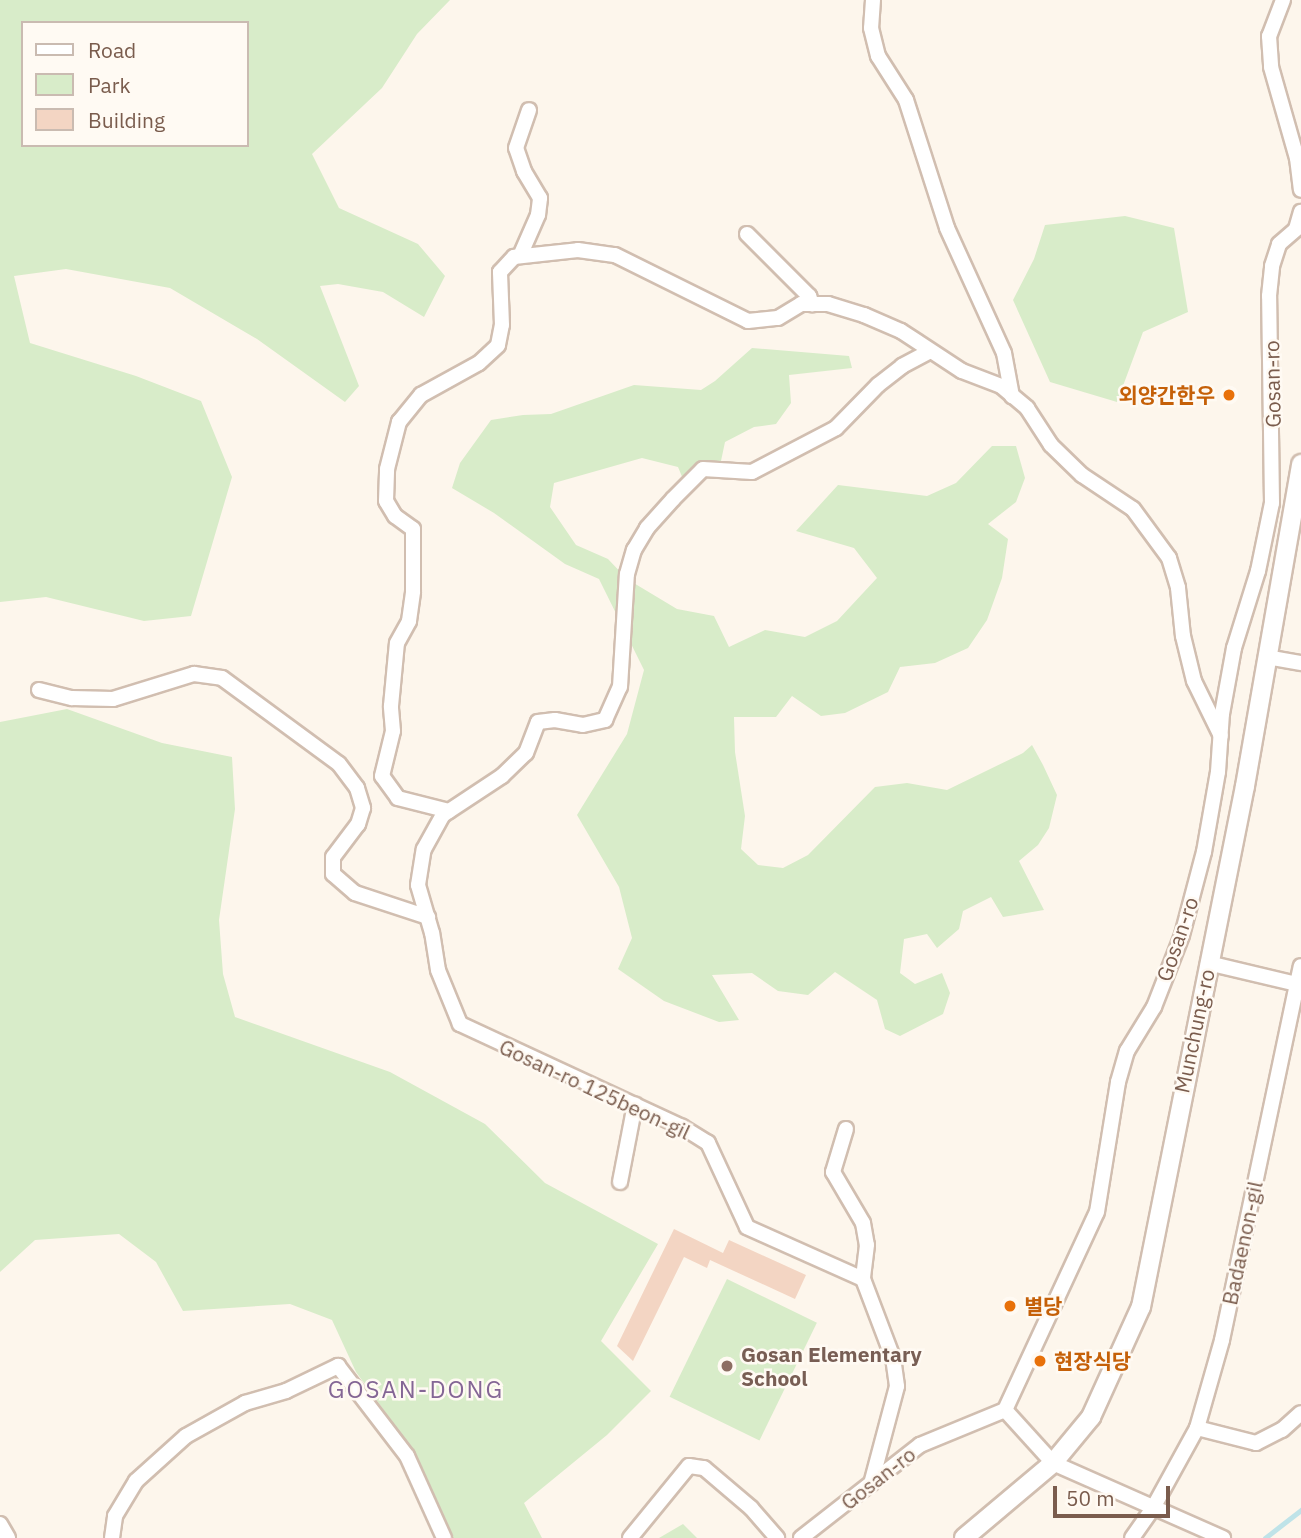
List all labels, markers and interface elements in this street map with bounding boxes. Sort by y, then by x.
legend [21,21,248,147]
text: Road [88,36,136,64]
text: Park [88,71,131,99]
text: Building [88,106,165,134]
street label: Gosan-ro [1259,340,1285,428]
place label: 외양간한우 [1118,382,1215,408]
marker: 외양간한우 [1221,387,1237,403]
street label: Gosan-ro [1151,894,1203,984]
street label: Munchung-ro [1169,967,1219,1095]
street label: Gosan-ro 125beon-gil [495,1034,695,1144]
street label: Badaenon-gil [1217,1179,1267,1307]
place label: 별당 [1024,1293,1063,1319]
marker: 별당 [1002,1298,1018,1314]
place label: Gosan Elementary School [741,1341,922,1391]
place label: 현장식당 [1054,1348,1131,1374]
marker: 현장식당 [1032,1353,1048,1369]
marker: Gosan Elementary School [719,1358,735,1374]
district label: GOSAN-DONG [329,1376,503,1404]
street label: Gosan-ro [836,1441,920,1515]
scale bar [1056,1472,1173,1516]
text: 50 m [1066,1484,1115,1512]

